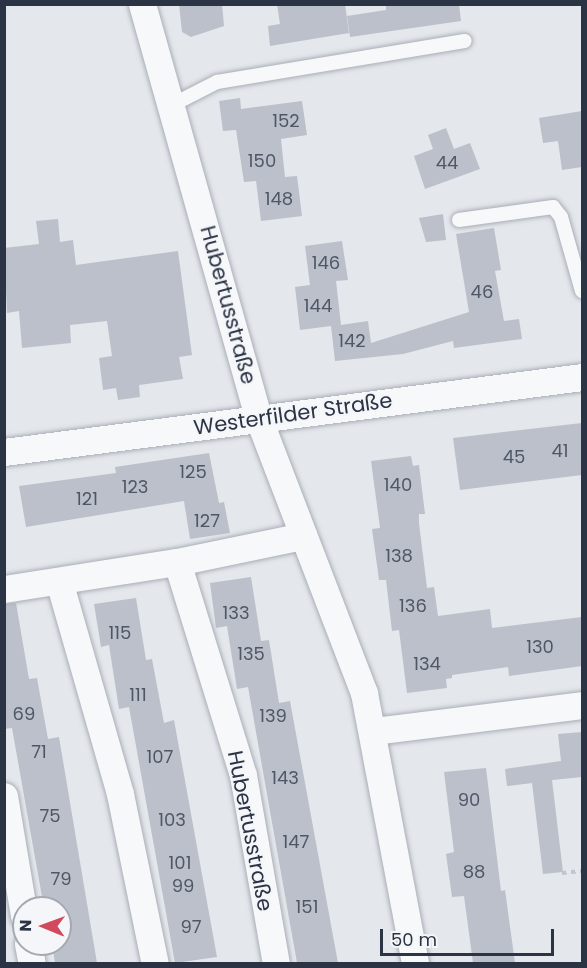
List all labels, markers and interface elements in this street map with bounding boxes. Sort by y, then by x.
house number: 152 [272,110,300,132]
house number: 150 [248,150,276,172]
house number: 44 [436,152,458,174]
house number: 148 [265,188,293,210]
street label: Hubertusstraße [195,223,261,387]
house number: 146 [312,252,340,274]
house number: 46 [471,281,493,303]
house number: 144 [304,295,332,317]
house number: 142 [338,330,366,352]
street label: Westerfilder Straße [192,388,394,440]
house number: 41 [551,440,569,462]
house number: 45 [503,446,525,468]
house number: 125 [179,461,207,483]
house number: 140 [384,474,412,496]
house number: 123 [122,476,148,498]
house number: 121 [76,488,98,510]
house number: 127 [194,510,220,532]
house number: 138 [385,545,413,567]
house number: 136 [399,595,427,617]
house number: 133 [223,602,249,624]
house number: 115 [109,622,131,644]
house number: 130 [526,636,554,658]
house number: 135 [237,643,265,665]
house number: 134 [413,653,441,675]
house number: 111 [129,684,147,706]
house number: 69 [13,703,35,725]
house number: 139 [259,705,287,727]
house number: 71 [31,741,47,763]
house number: 107 [147,746,173,768]
street label: Hubertusstraße [222,749,278,913]
house number: 143 [271,767,299,789]
house number: 90 [458,789,480,811]
house number: 75 [39,805,61,827]
house number: 103 [158,809,186,831]
house number: 147 [283,831,309,853]
house number: 101 [169,852,191,874]
house number: 88 [463,861,485,883]
house number: 79 [50,868,72,890]
house number: 99 [172,875,194,897]
north arrow [12,896,72,956]
house number: 151 [296,896,318,918]
house number: 97 [180,916,202,938]
scale bar [383,917,557,955]
text: N [14,919,37,932]
text: 50 m [391,927,437,952]

